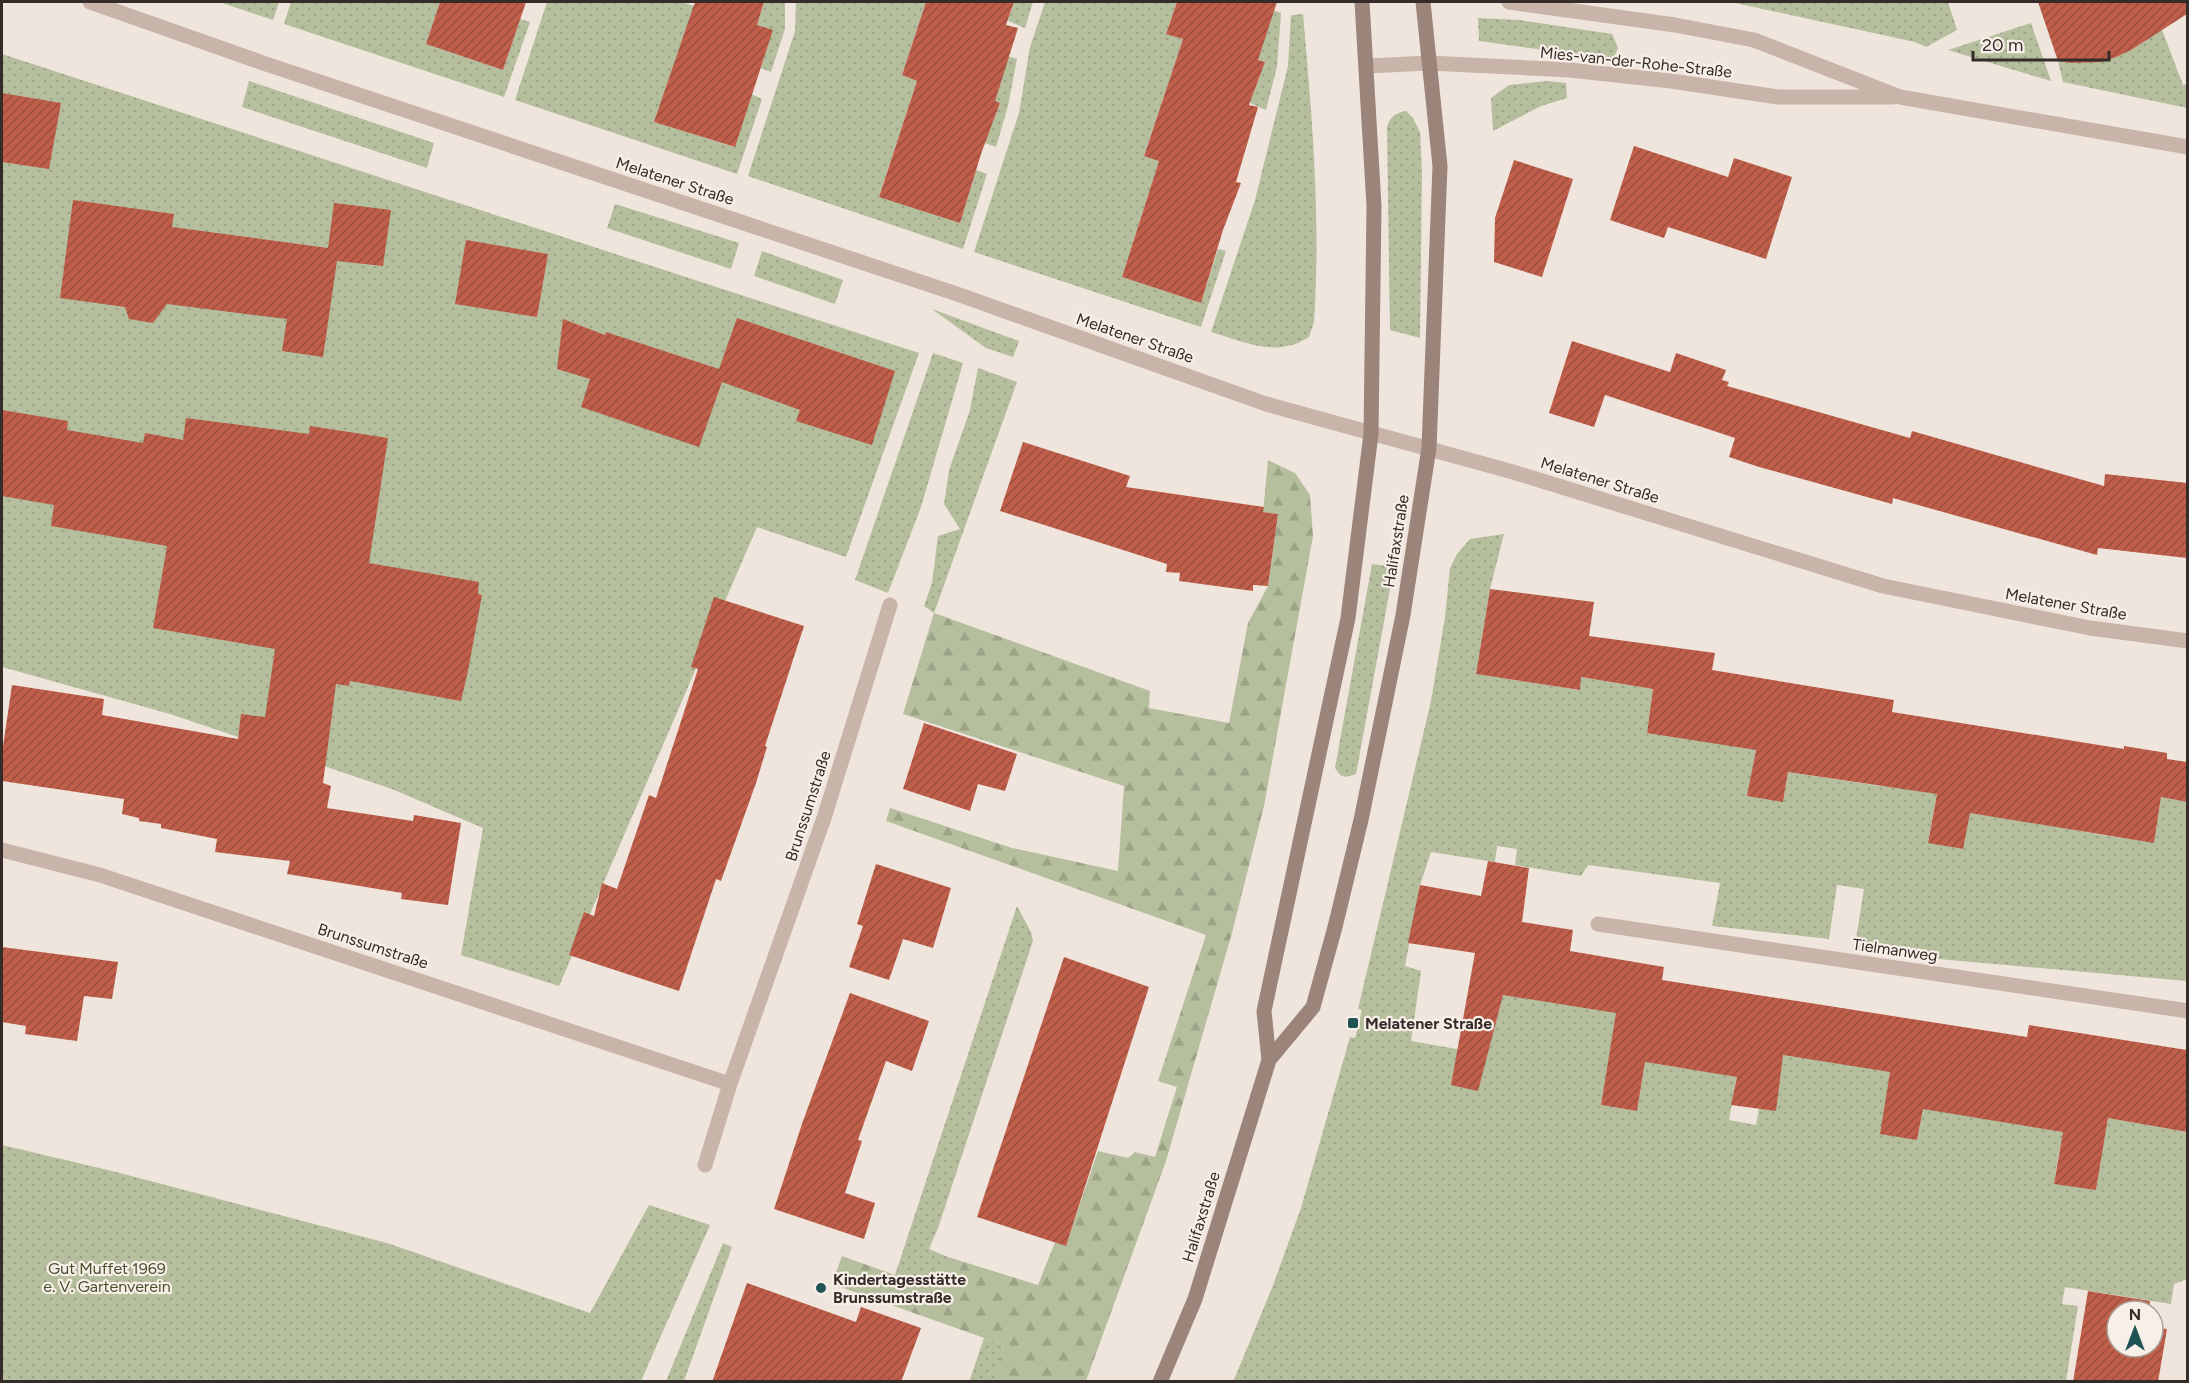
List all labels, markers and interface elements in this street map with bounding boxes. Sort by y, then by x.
scale bar [1973,24,2110,62]
text: 20 m [1982,34,2023,56]
street label: Mies-van-der-Rohe-Straße [1539,42,1733,82]
street label: Melatener Straße [614,153,737,209]
street label: Melatener Straße [1074,309,1196,367]
street label: Melatener Straße [1538,453,1662,507]
street label: Halifaxstraße [1379,493,1413,589]
street label: Melatener Straße [2004,584,2128,624]
street label: Brunssumstraße [781,748,835,864]
street label: Brunssumstraße [315,919,431,973]
street label: Tielmanweg [1851,935,1939,965]
place label: Melatener Straße [1365,1014,1492,1033]
marker: Melatener Straße [1346,1016,1360,1030]
street label: Halifaxstraße [1178,1169,1224,1265]
park label: Gut Muffet 1969 e. V. Gartenverein [43,1259,171,1296]
place label: Kindertagesstätte Brunssumstraße [833,1270,966,1307]
marker: Kindertagesstätte Brunssumstraße [814,1281,828,1295]
north arrow [2105,1299,2165,1359]
text: N [2129,1305,2141,1324]

